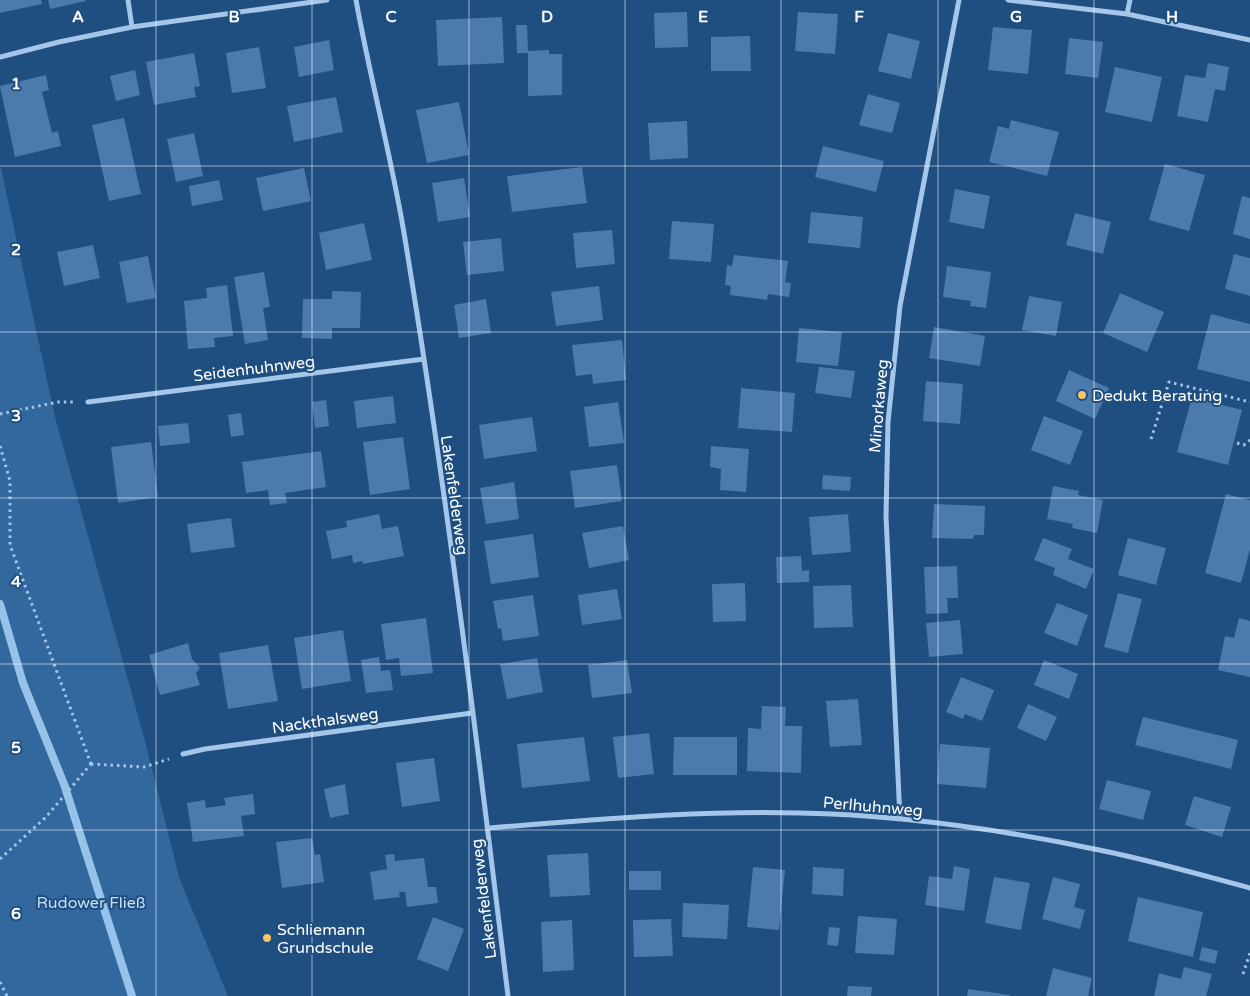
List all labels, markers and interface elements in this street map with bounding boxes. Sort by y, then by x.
text: A [72,7,84,27]
text: B [228,7,240,27]
text: C [385,7,397,27]
text: D [541,7,553,27]
text: E [698,7,708,27]
text: F [854,7,864,27]
text: G [1010,7,1022,27]
text: H [1166,7,1178,27]
text: 1 [11,74,21,94]
text: 2 [11,240,21,260]
street label: Seidenhuhnweg [192,352,316,386]
street label: Minorkaweg [865,358,893,454]
place label: Dedukt Beratung [1092,386,1222,406]
marker: Dedukt Beratung [1076,389,1088,401]
text: 3 [11,406,21,426]
street label: Lakenfelderweg [436,434,472,556]
text: 4 [11,572,21,592]
street label: Nackthalsweg [271,704,380,738]
text: 5 [11,738,21,758]
street label: Perlhuhnweg [822,793,924,821]
street label: Lakenfelderweg [467,838,501,960]
park label: Rudower Fließ [36,893,146,913]
text: 6 [11,904,21,924]
place label: Schliemann Grundschule [277,920,374,958]
marker: Schliemann Grundschule [261,932,273,944]

